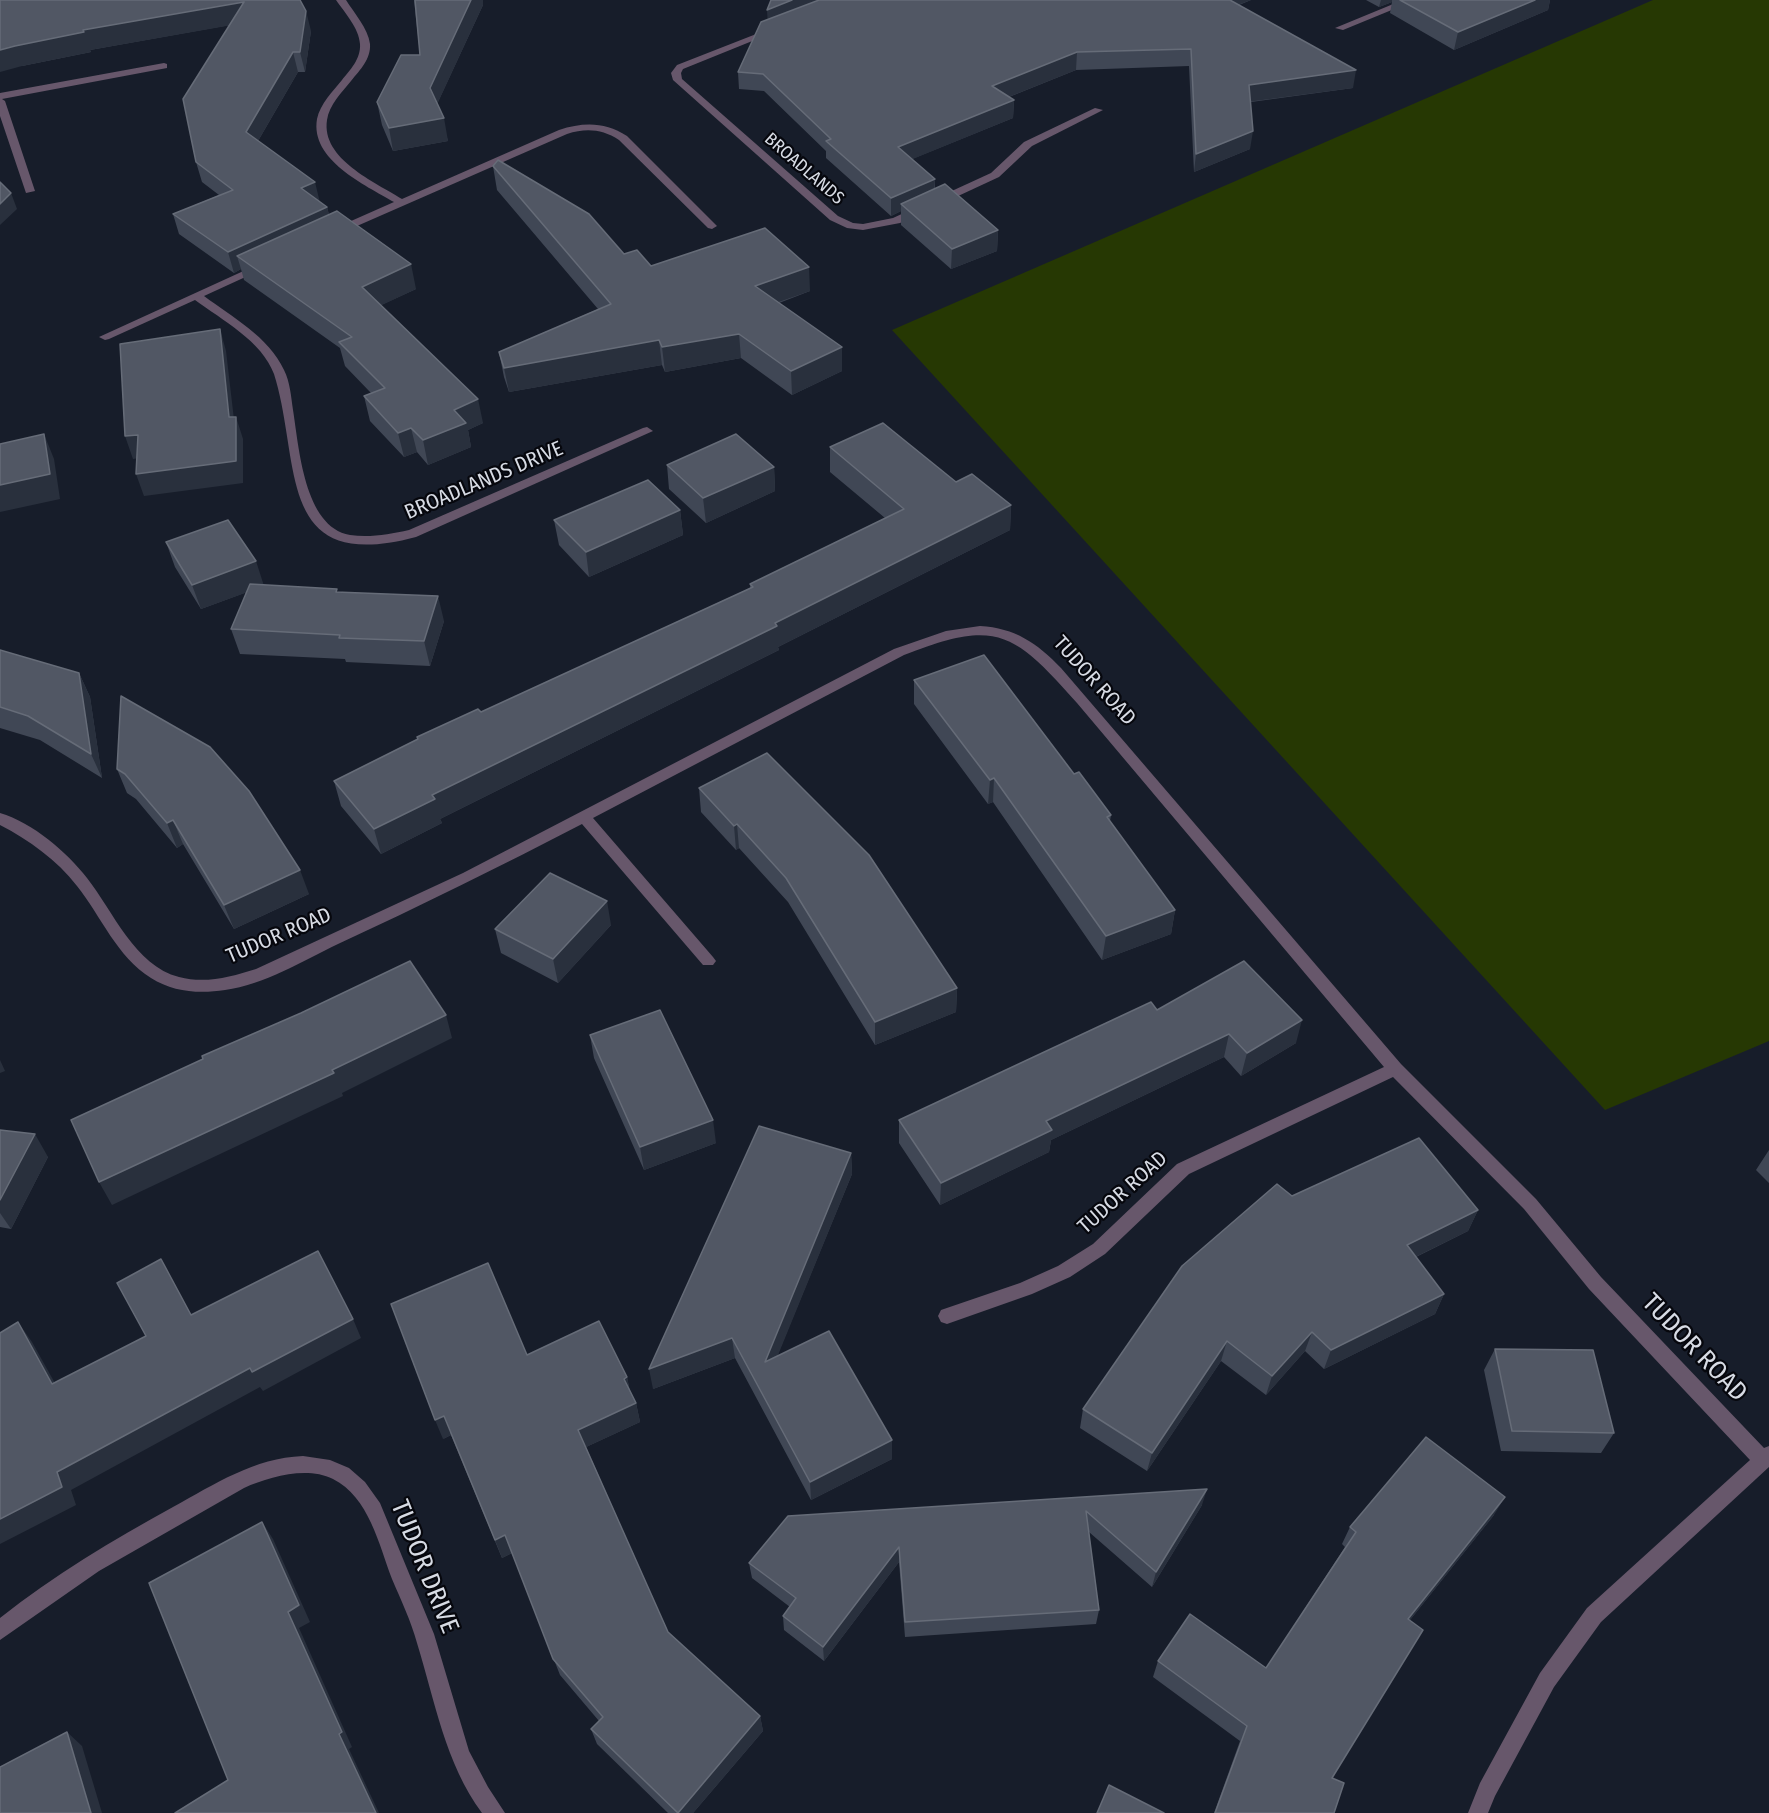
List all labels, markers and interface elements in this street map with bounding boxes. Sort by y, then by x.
street label: BROADLANDS [760,129,848,209]
street label: BROADLANDS DRIVE [401,436,567,526]
street label: TUDOR ROAD [1047,631,1141,731]
street label: TUDOR ROAD [223,903,335,969]
street label: TUDOR ROAD [1073,1146,1173,1240]
street label: TUDOR ROAD [1635,1288,1753,1408]
street label: TUDOR DRIVE [383,1496,465,1638]

